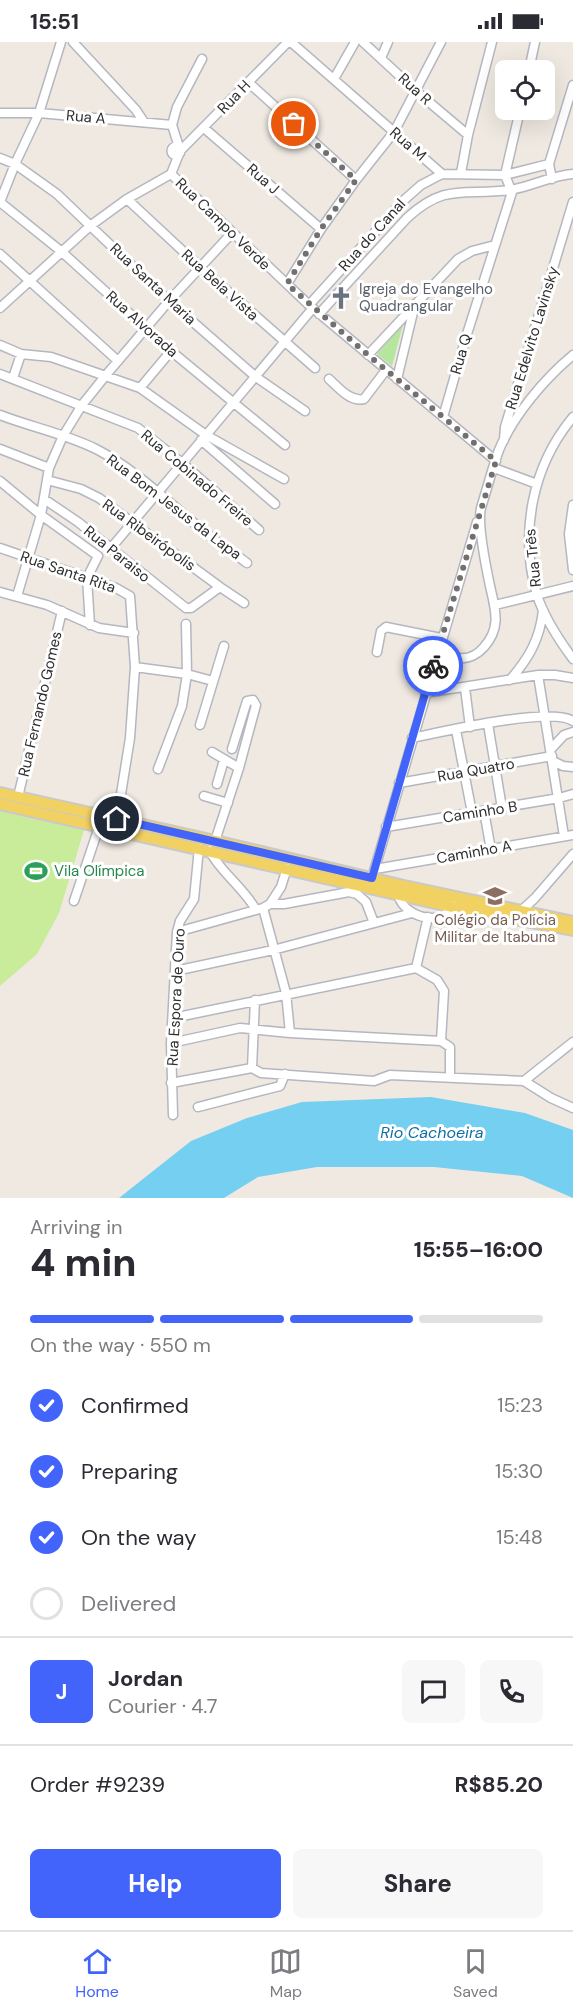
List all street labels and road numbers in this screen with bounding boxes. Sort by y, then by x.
street label: Rua R [394,69,436,109]
street label: Rua H [213,76,255,118]
street label: Rua A [65,105,107,129]
street label: Rua M [385,123,431,165]
street label: Rua J [242,159,284,199]
street label: Rua Campo Verde [171,173,275,275]
street label: Rua do Canal [334,195,410,275]
street label: Rua Santa Maria [105,239,201,329]
street label: Rua Bela Vista [177,245,263,325]
street label: Rua Edelvito Lavinsky [501,263,564,412]
street label: Rua Alvorada [102,286,182,362]
street label: Rua Q [446,331,476,377]
street label: Rua Cobinado Freire [137,425,257,531]
street label: Rua Bom Jesus da Lapa [103,450,245,564]
street label: Rua Ribeirópolis [98,494,200,576]
street label: Rua Paraiso [80,521,154,587]
street label: Rua Três [520,528,546,588]
street label: Rua Santa Rita [18,546,118,598]
street label: Rua Fernando Gomes [14,629,66,779]
street label: Rua Quatro [436,753,516,787]
street label: Caminho B [441,796,519,828]
street label: Caminho A [435,836,513,868]
street label: Rua Espora de Ouro [162,928,190,1066]

